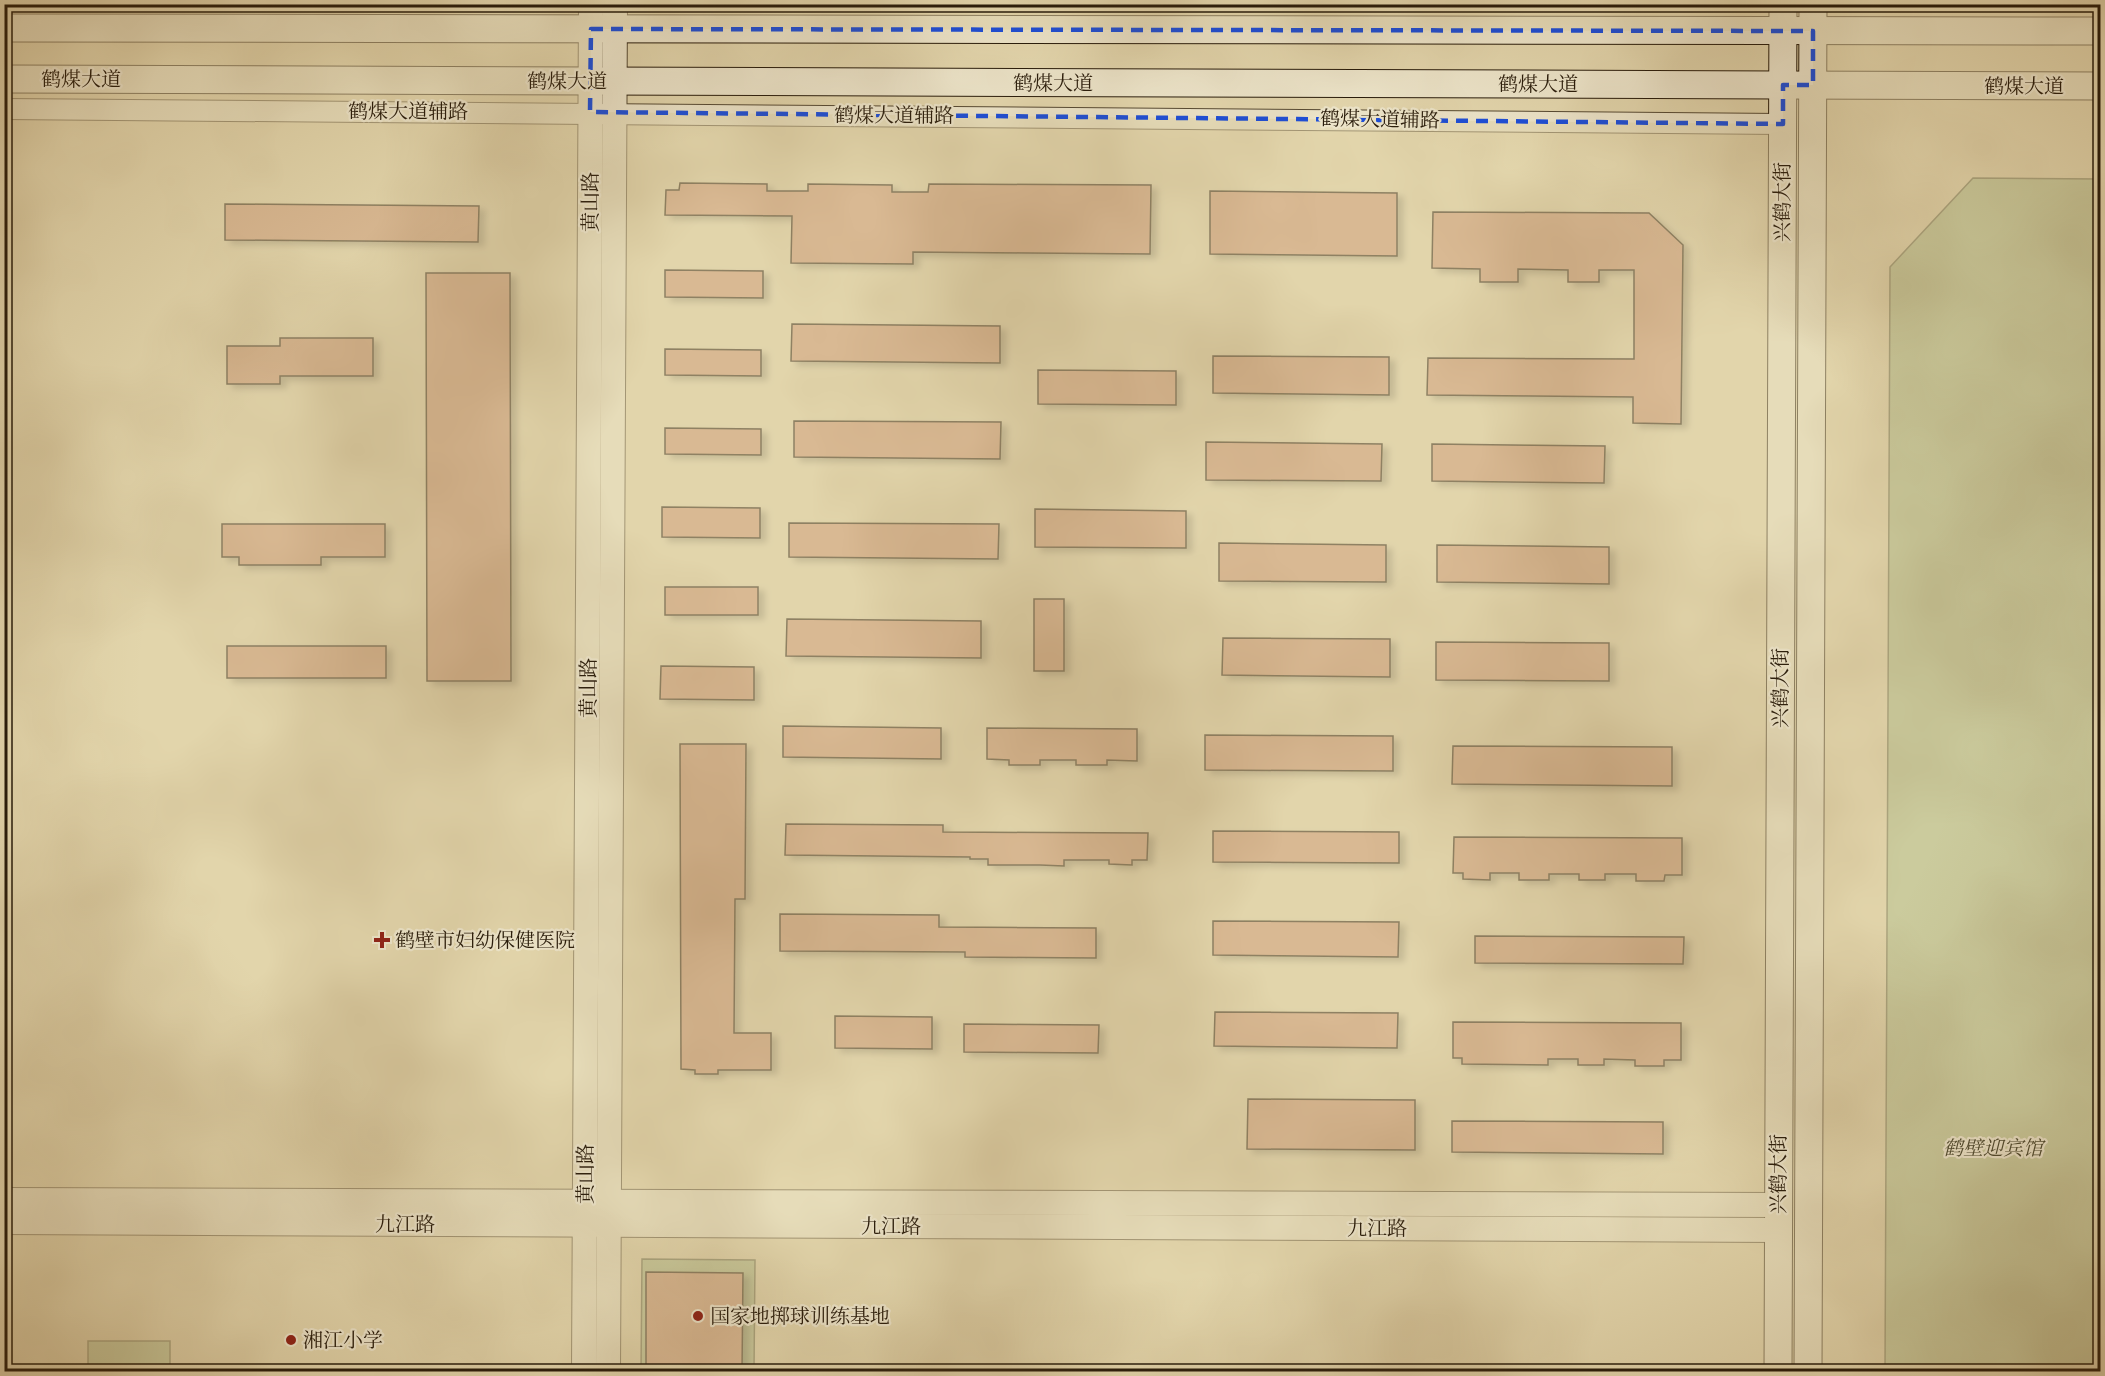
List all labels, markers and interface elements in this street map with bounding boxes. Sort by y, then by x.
street label: 鹤煤大道 [41,68,121,91]
street label: 鹤煤大道 [527,70,607,93]
street label: 鹤煤大道 [1013,72,1093,95]
street label: 鹤煤大道 [1498,73,1578,96]
street label: 鹤煤大道 [1984,75,2064,98]
street label: 鹤煤大道辅路 [348,100,468,123]
street label: 鹤煤大道辅路 [834,104,954,127]
street label: 鹤煤大道辅路 [1320,107,1440,132]
street label: 兴鹤大街 [1771,162,1794,242]
street label: 黄山路 [579,172,602,232]
street label: 兴鹤大街 [1769,648,1792,728]
street label: 黄山路 [577,658,600,718]
place label: 鹤壁市妇幼保健医院 [395,929,575,952]
marker: 鹤壁市妇幼保健医院 [373,931,391,949]
street label: 兴鹤大街 [1767,1134,1790,1214]
park label: 鹤壁迎宾馆 [1943,1137,2046,1160]
street label: 黄山路 [574,1144,597,1204]
street label: 九江路 [375,1213,435,1236]
street label: 九江路 [861,1215,921,1238]
street label: 九江路 [1347,1217,1407,1240]
place label: 国家地掷球训练基地 [710,1305,890,1328]
marker: 国家地掷球训练基地 [691,1309,705,1323]
place label: 湘江小学 [303,1329,383,1352]
marker: 湘江小学 [284,1333,298,1347]

